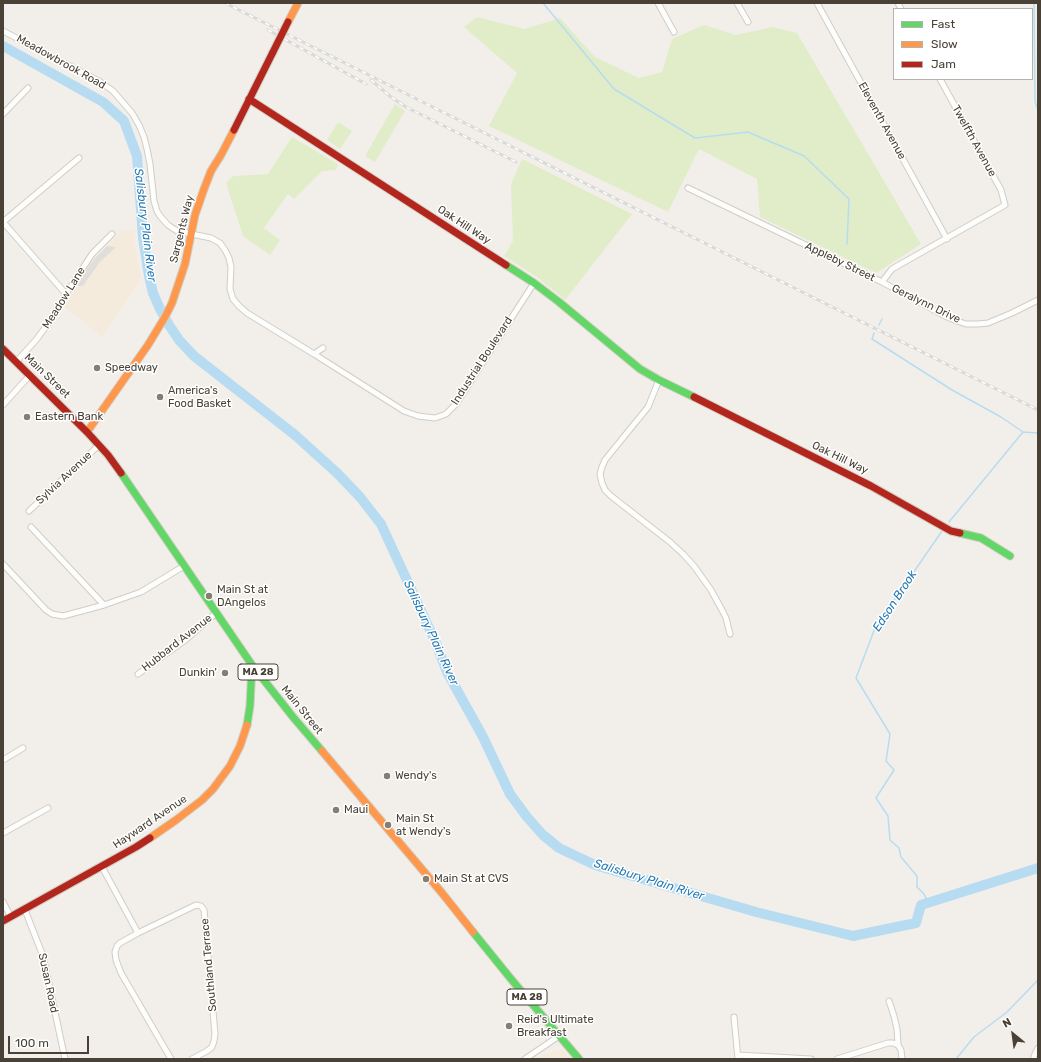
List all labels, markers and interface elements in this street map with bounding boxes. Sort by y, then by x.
legend [893,8,1033,80]
text: Fast [931,17,955,31]
street label: Meadowbrook Road [14,32,108,92]
text: Slow [931,37,958,51]
text: Jam [931,57,956,71]
street label: Eleventh Avenue [855,80,909,162]
street label: Twelfth Avenue [949,103,999,179]
water label: Salisbury Plain River [131,167,159,283]
street label: Sargents Way [167,194,197,264]
street label: Oak Hill Way [435,203,493,247]
street label: Appleby Street [803,239,877,285]
street label: Meadow Lane [40,265,88,331]
street label: Geralynn Drive [889,282,963,326]
street label: Industrial Boulevard [449,314,515,408]
street label: Main Street [21,351,73,401]
place label: Speedway [105,361,158,375]
marker: Speedway [92,363,102,373]
place label: America's Food Basket [168,384,231,410]
marker: America's Food Basket [155,392,165,402]
place label: Eastern Bank [35,410,103,424]
marker: Eastern Bank [22,412,32,422]
street label: Oak Hill Way [810,439,870,477]
street label: Sylvia Avenue [33,449,95,507]
water label: Edson Brook [870,568,920,634]
water label: Salisbury Plain River [400,578,462,688]
place label: Main St at DAngelos [217,583,268,609]
marker: Main St at DAngelos [204,591,214,601]
street label: Hubbard Avenue [139,611,215,675]
road number: MA 28 [238,664,278,680]
place label: Dunkin' [179,666,217,680]
marker: Dunkin' [220,668,230,678]
street label: Main Street [278,683,326,737]
place label: Wendy's [395,769,437,783]
marker: Wendy's [382,771,392,781]
street label: Hayward Avenue [110,792,190,852]
place label: Maui [344,803,368,817]
marker: Maui [331,805,341,815]
place label: Main St at Wendy's [396,812,451,838]
marker: Main St at Wendy's [383,820,393,830]
water label: Salisbury Plain River [592,856,706,904]
place label: Main St at CVS [434,872,509,886]
marker: Main St at CVS [421,874,431,884]
street label: Southland Terrace [198,918,220,1012]
street label: Susan Road [35,952,61,1014]
road number: MA 28 [507,989,547,1005]
place label: Reid's Ultimate Breakfast [517,1013,594,1039]
north arrow [993,1014,1033,1054]
text: N [1000,1015,1014,1031]
marker: Reid's Ultimate Breakfast [504,1021,514,1031]
scale bar [10,1028,91,1054]
text: 100 m [15,1036,49,1050]

